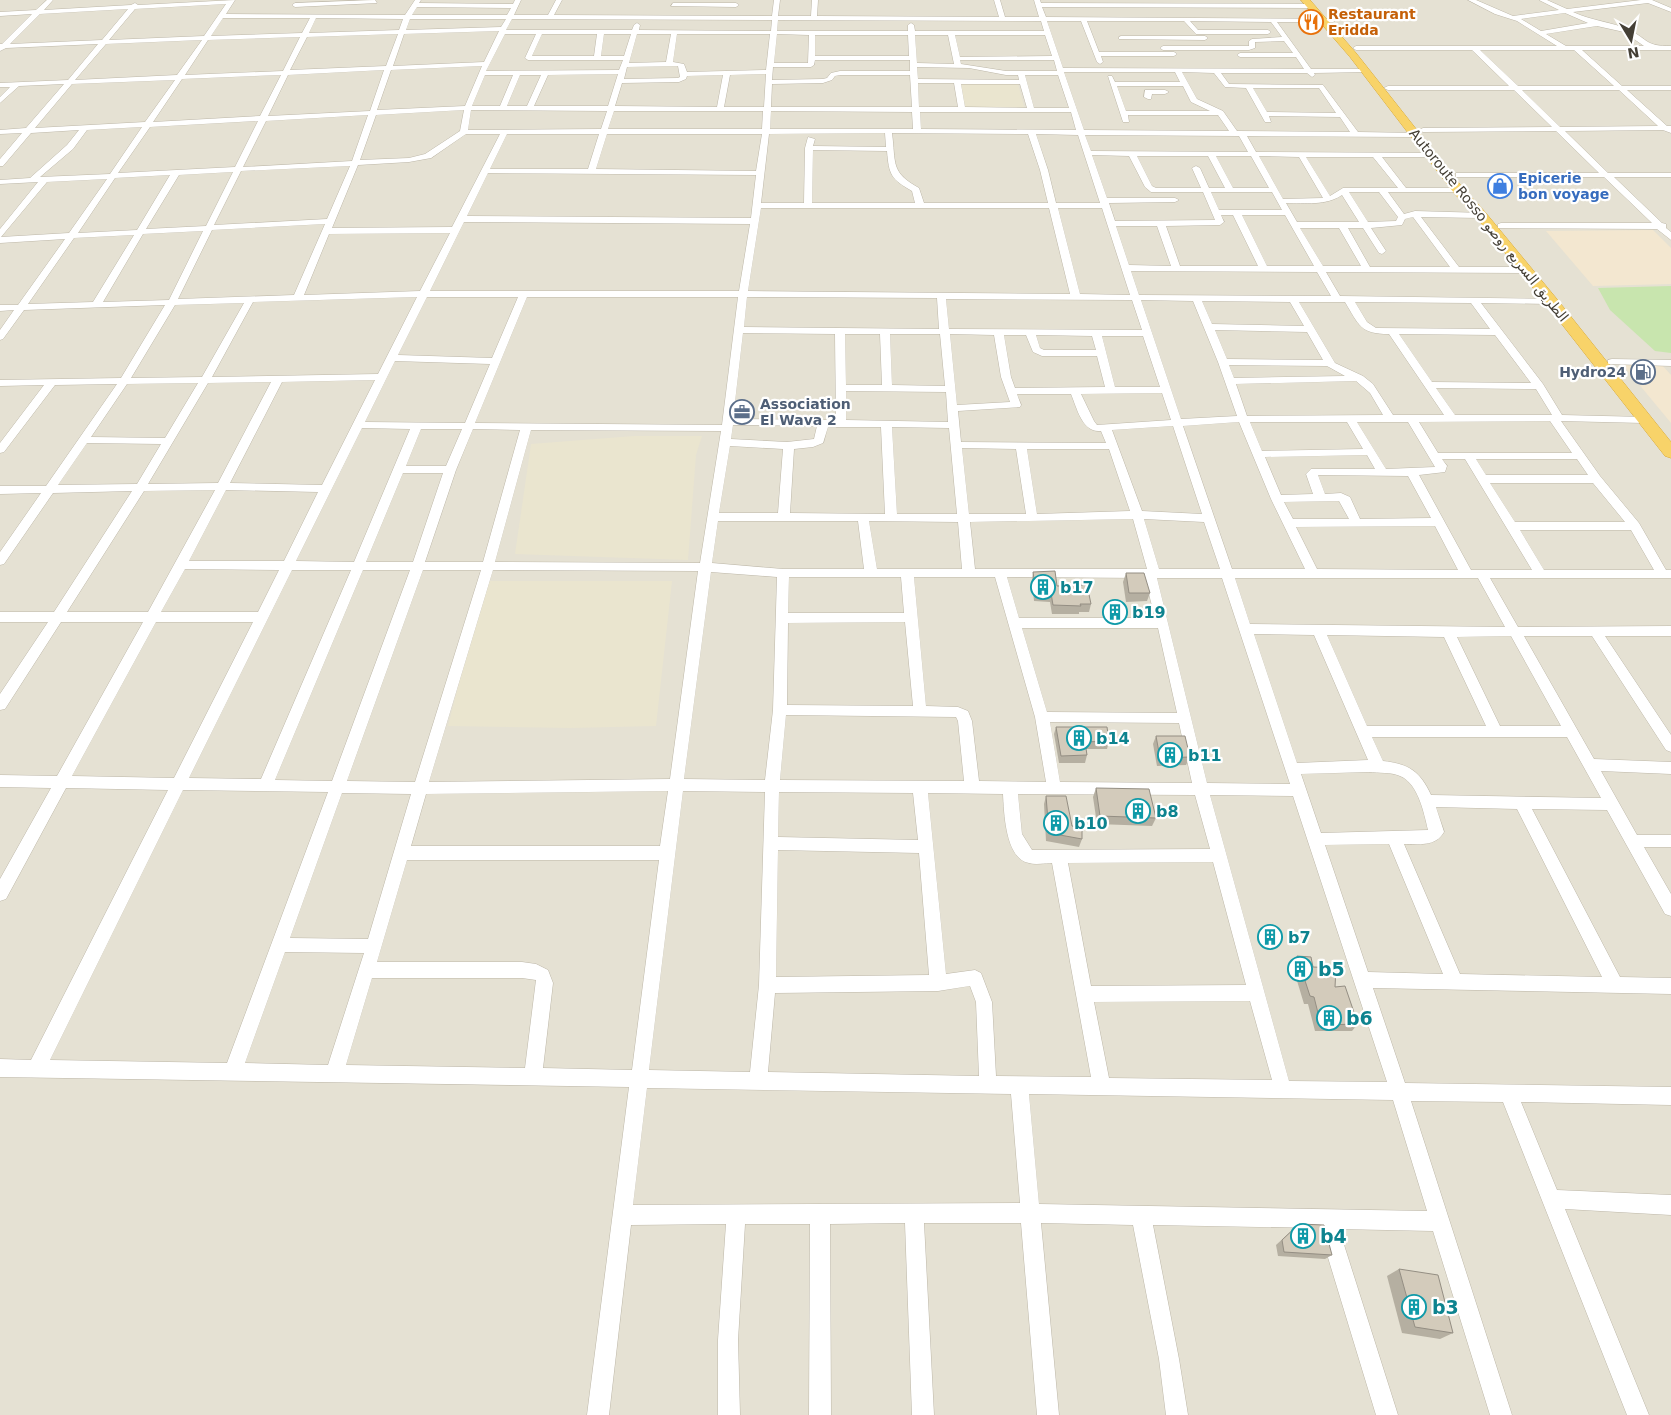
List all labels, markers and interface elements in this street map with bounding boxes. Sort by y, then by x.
place label: Restaurant Eridda [1328,6,1416,38]
restaurant icon: Restaurant Eridda [1298,9,1324,35]
north arrow [1606,15,1656,65]
text: N [1626,44,1640,62]
street label: Autoroute Rosso الطريق السريع روصو [1405,125,1572,325]
place label: Epicerie bon voyage [1518,170,1609,202]
shop icon: Epicerie bon voyage [1487,173,1513,199]
fuel station icon: Hydro24 [1630,359,1656,385]
place label: Hydro24 [1559,364,1626,380]
place label: Association El Wava 2 [760,396,851,428]
office icon: Association El Wava 2 [729,399,755,425]
building icon: b17 [1030,574,1056,600]
place label: b17 [1060,578,1094,597]
building icon: b19 [1102,599,1128,625]
place label: b19 [1132,603,1166,622]
building icon: b14 [1066,725,1092,751]
place label: b14 [1096,729,1130,748]
building icon: b11 [1157,742,1183,768]
place label: b11 [1188,746,1222,765]
building icon: b8 [1125,798,1151,824]
place label: b8 [1156,802,1179,821]
building icon: b10 [1043,810,1069,836]
place label: b10 [1074,814,1108,833]
building icon: b7 [1257,924,1283,950]
place label: b7 [1288,928,1311,947]
building icon: b5 [1287,956,1313,982]
place label: b5 [1318,958,1345,980]
building icon: b6 [1316,1005,1342,1031]
place label: b6 [1346,1007,1373,1029]
building icon: b4 [1290,1223,1316,1249]
place label: b4 [1320,1225,1347,1247]
building icon: b3 [1401,1294,1427,1320]
place label: b3 [1432,1296,1459,1318]

